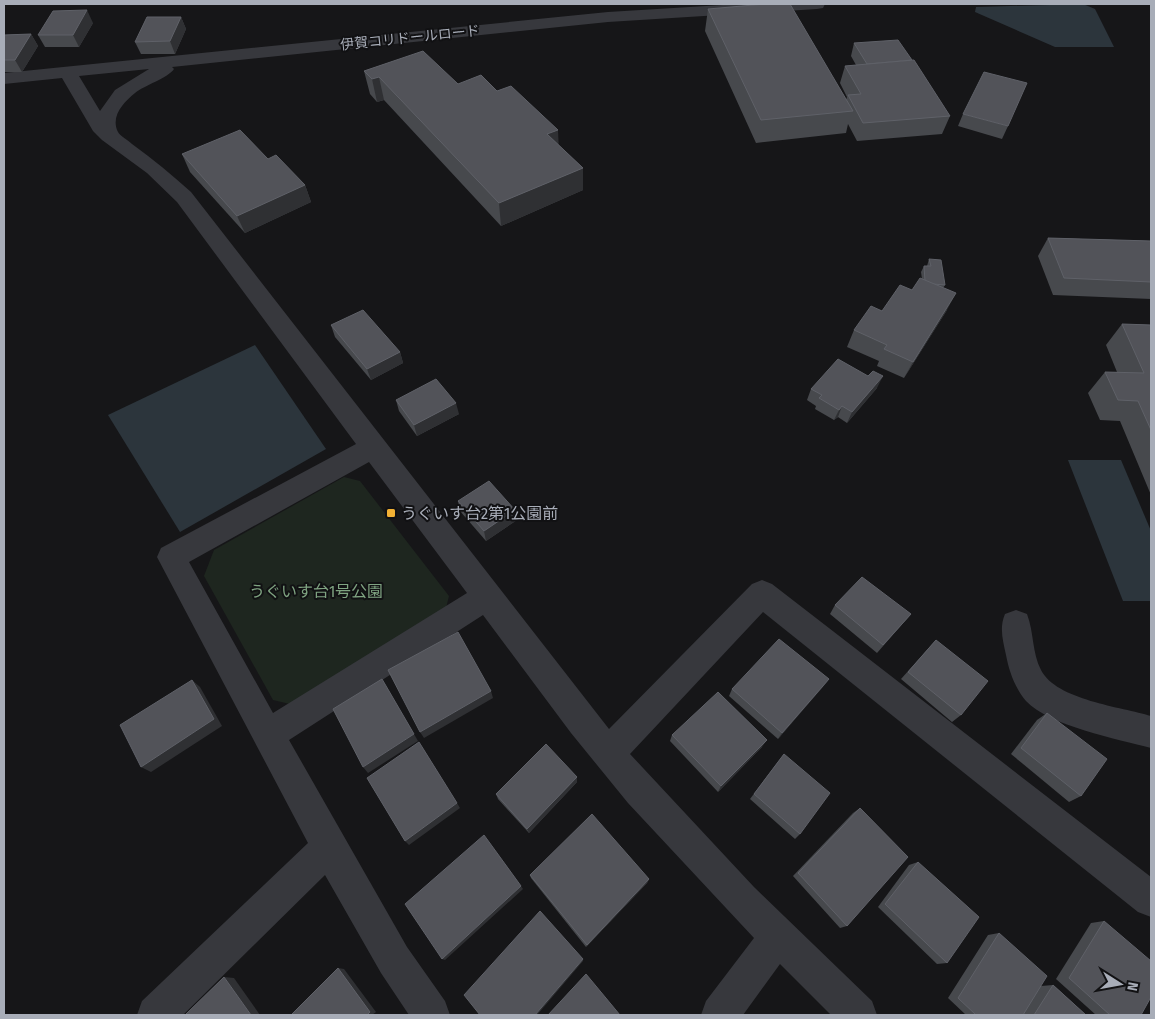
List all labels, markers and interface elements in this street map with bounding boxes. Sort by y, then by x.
street label: 伊賀コリドールロード [339,22,481,54]
place label: うぐいす台2第1公園前 [401,504,558,523]
marker: うぐいす台2第1公園前 [385,507,397,519]
park label: うぐいす台1号公園 [249,582,383,601]
north arrow [1095,959,1145,1009]
text: N [1123,981,1141,992]

